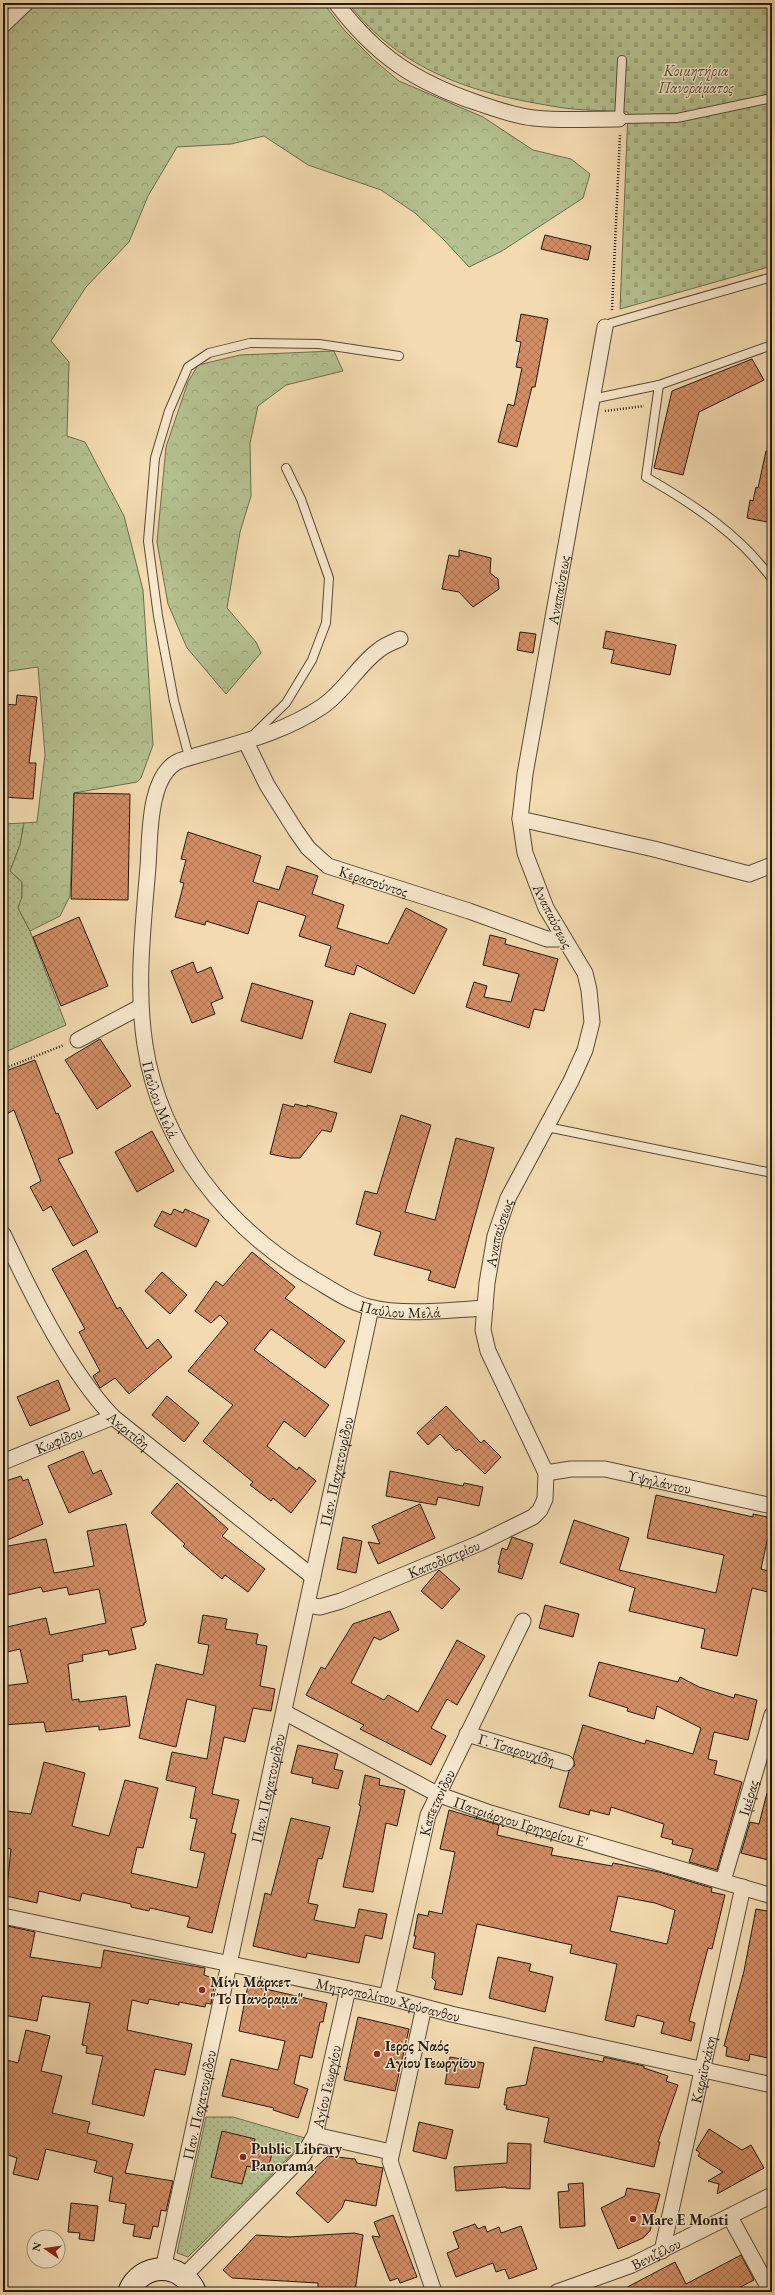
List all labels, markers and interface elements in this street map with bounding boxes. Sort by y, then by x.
park label: Κοιμητήρια Πανοράματος [657,61,734,98]
street label: Αναπαύσεως [542,554,573,627]
street label: Κερασούντος [337,861,411,901]
street label: Αναπαύσεως [528,880,577,952]
street label: Παύλου Μελά [139,1059,184,1141]
street label: Αναπαύσεως [480,1196,517,1269]
street label: Παύλου Μελά [357,1295,441,1321]
street label: Ακριτίδη [103,1406,155,1453]
street label: Παν. Παχατουρίδου [315,1415,357,1528]
street label: Κωφίδου [32,1421,85,1457]
street label: Υψηλάντου [626,1465,693,1497]
street label: Καποδίστρίου [404,1535,482,1582]
street label: Γ. Τσαρουχίδη [476,1728,558,1769]
street label: Παν. Παχατουρίδου [246,1731,288,1845]
street label: Καπετανίδου [414,1766,459,1838]
street label: Ιμέρας [733,1777,762,1818]
street label: Πατριάρχου Γρηγορίου Ε' [451,1791,590,1851]
place label: Μίνι Μάρκετ "Το Πανόραμα" [210,1972,304,2008]
street label: Μητροπολίτου Χρύσανθου [314,1973,462,2025]
marker: Μίνι Μάρκετ "Το Πανόραμα" [197,1985,207,1995]
street label: Καραϊσκάκη [686,2034,719,2105]
place label: Ιερός Ναός Αγίου Γεωργίου [384,2036,476,2072]
street label: Αγίου Γεωργίου [307,2043,345,2131]
street label: Παν. Παχατουρίδου [177,2048,220,2161]
marker: Ιερός Ναός Αγίου Γεωργίου [372,2049,382,2059]
place label: Public Library Panorama [251,2139,343,2175]
marker: Public Library Panorama [238,2152,248,2162]
place label: Mare E Monti [641,2210,729,2229]
marker: Mare E Monti [628,2214,638,2224]
north arrow [26,2229,66,2269]
street label: Βενιζέλου [628,2233,683,2274]
text: N [28,2241,44,2253]

